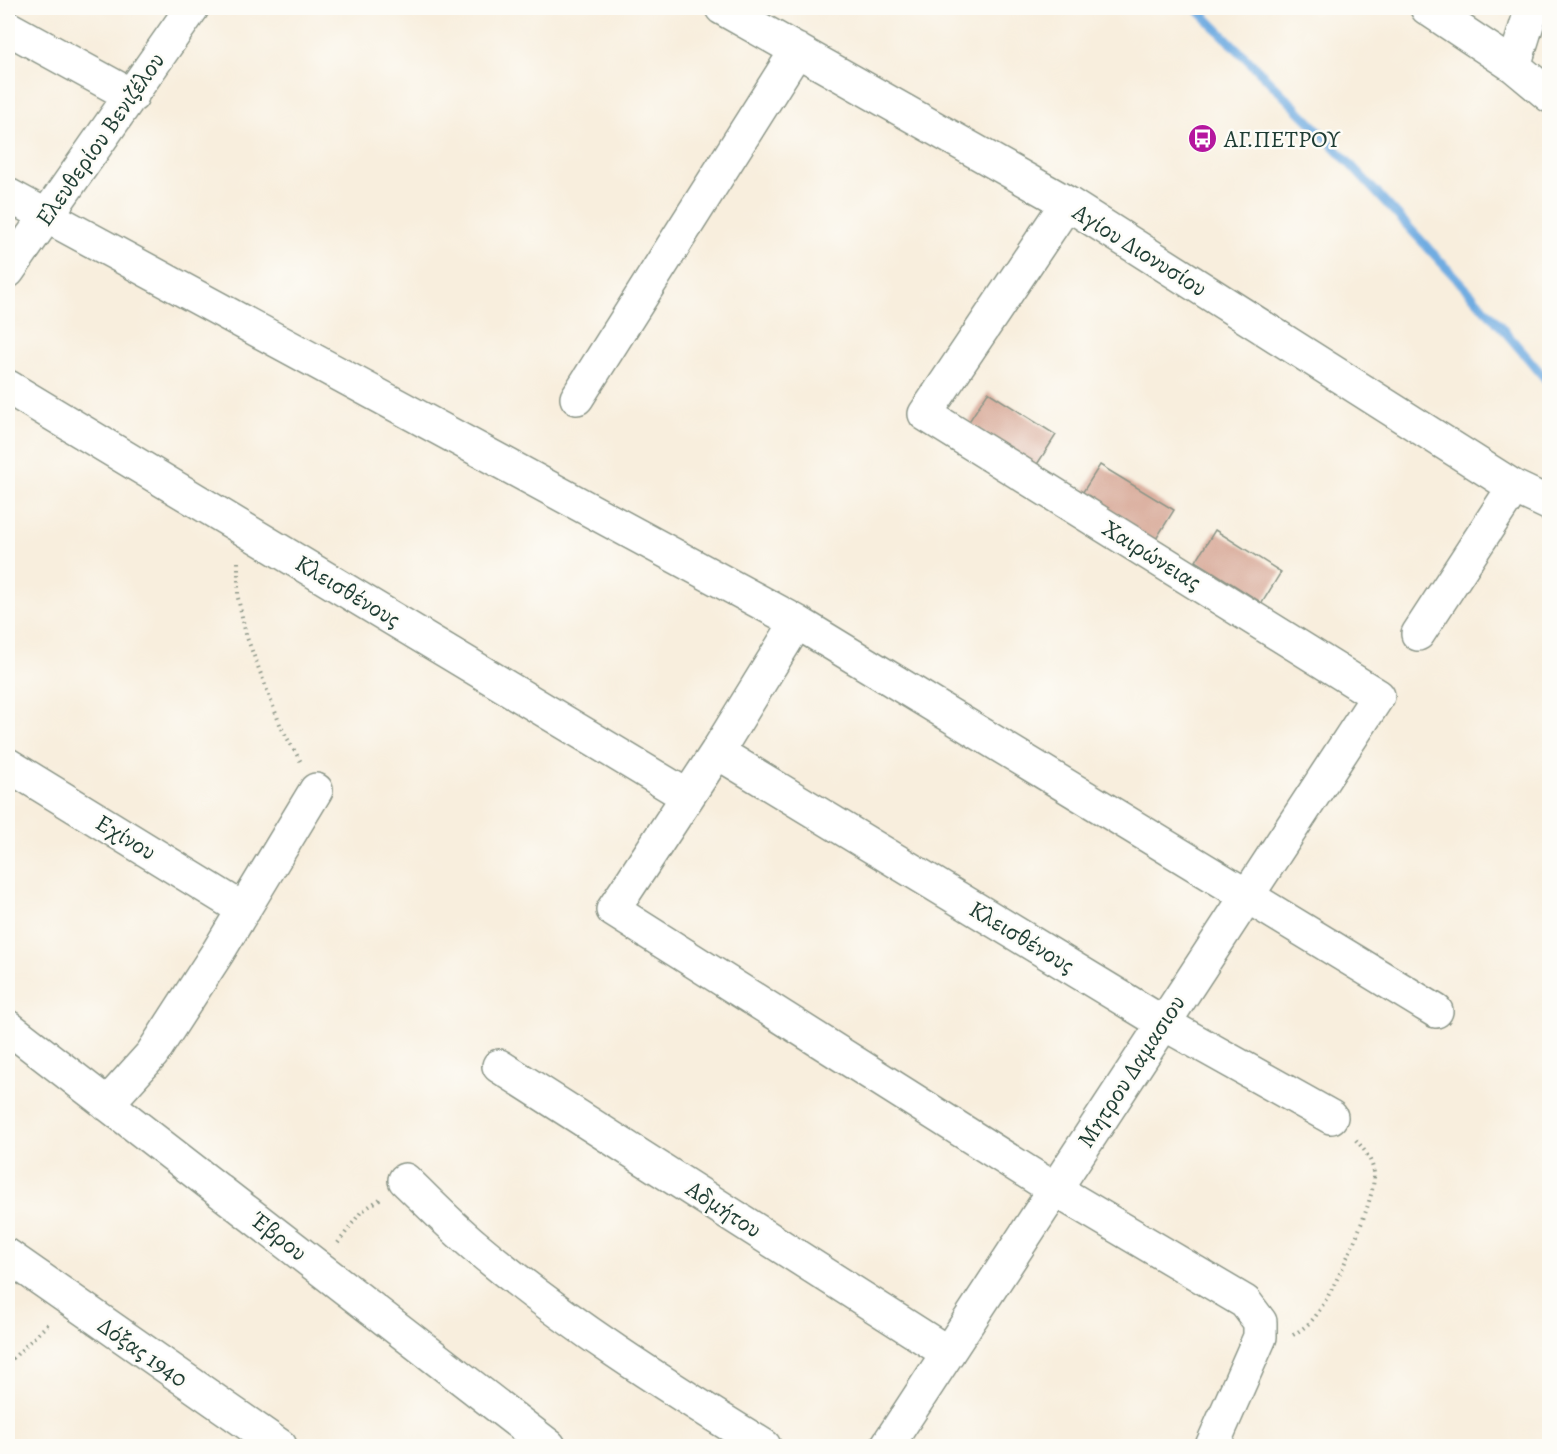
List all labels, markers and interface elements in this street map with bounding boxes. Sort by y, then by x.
street label: Ελευθερίου Βενιζέλου [28,46,172,232]
bus stop icon: ΑΓ.ΠΕΤΡΟΥ [1187,123,1219,155]
place label: ΑΓ.ΠΕΤΡΟΥ [1223,123,1341,155]
street label: Αγίου Διονυσίου [1066,195,1213,304]
street label: Χαιρώνειας [1096,512,1208,598]
street label: Κλεισθένους [289,547,407,635]
street label: Εχίνου [90,807,162,867]
street label: Κλεισθένους [963,893,1081,981]
street label: Μητρου Δαμασιου [1070,988,1192,1154]
street label: Αδμήτου [679,1172,768,1245]
street label: Έβρου [244,1204,314,1268]
street label: Δόξας 1940 [92,1309,194,1395]

